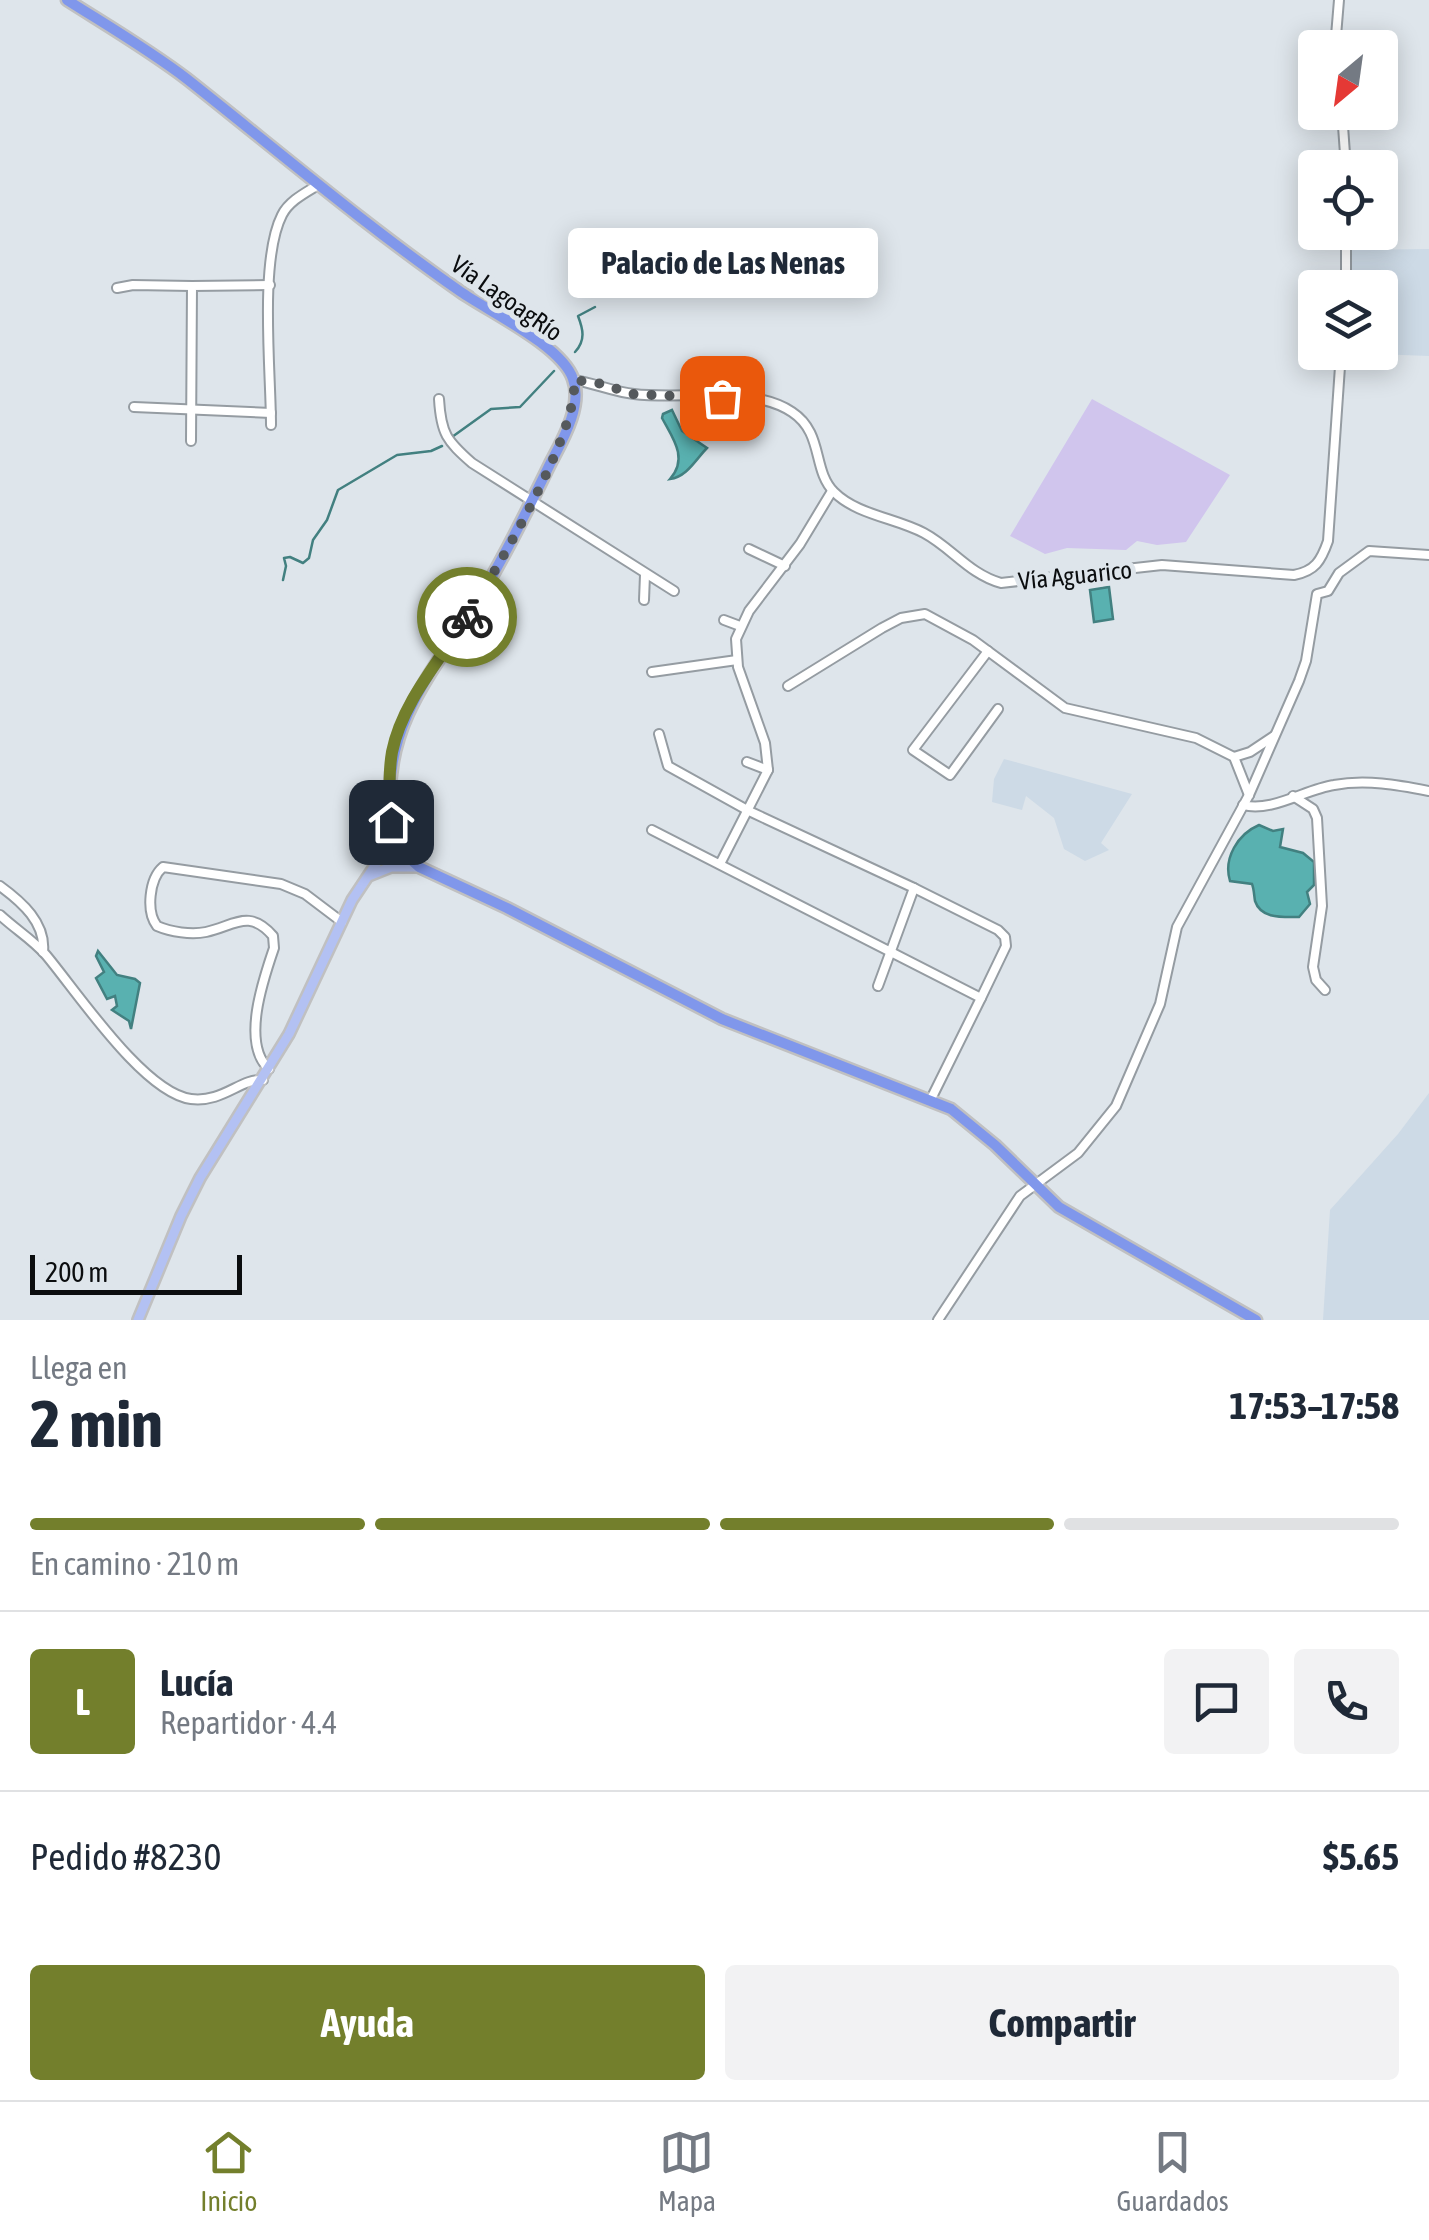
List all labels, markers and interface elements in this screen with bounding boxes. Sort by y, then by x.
north arrow [1298,30,1398,130]
map controls [1298,30,1398,370]
button: locate [1298,150,1398,250]
callout: Palacio de Las Nenas [567,228,877,298]
text: Palacio de Las Nenas [601,244,845,281]
street label: Vía LagoagRío [446,250,568,346]
button: layers [1298,270,1398,370]
pin [680,356,765,441]
icon: bag [695,371,750,426]
street label: Vía Aguarico [1017,555,1133,595]
courier [417,567,517,667]
icon: bike [440,590,495,645]
pin [349,780,434,865]
icon: home [364,795,419,850]
scale bar [30,1250,242,1294]
text: 200 m [45,1256,108,1288]
text: Llega en [30,1349,128,1386]
text: 17:53–17:58 [1229,1384,1399,1427]
text: 2 min [30,1386,163,1461]
text: En camino · 210 m [30,1545,239,1582]
button: chat [1164,1649,1269,1754]
button: phone [1294,1649,1399,1754]
text: Lucía [160,1661,234,1704]
text: L [75,1680,90,1723]
text: Repartidor · 4.4 [160,1704,337,1741]
text: Pedido #8230 [30,1835,221,1878]
text: $5.65 [1323,1835,1399,1878]
button: Ayuda [30,1965,705,2080]
button: Compartir [725,1965,1399,2080]
tab: Inicio [200,2125,257,2217]
tab: Mapa [658,2125,716,2217]
tab: Guardados [1116,2125,1229,2217]

